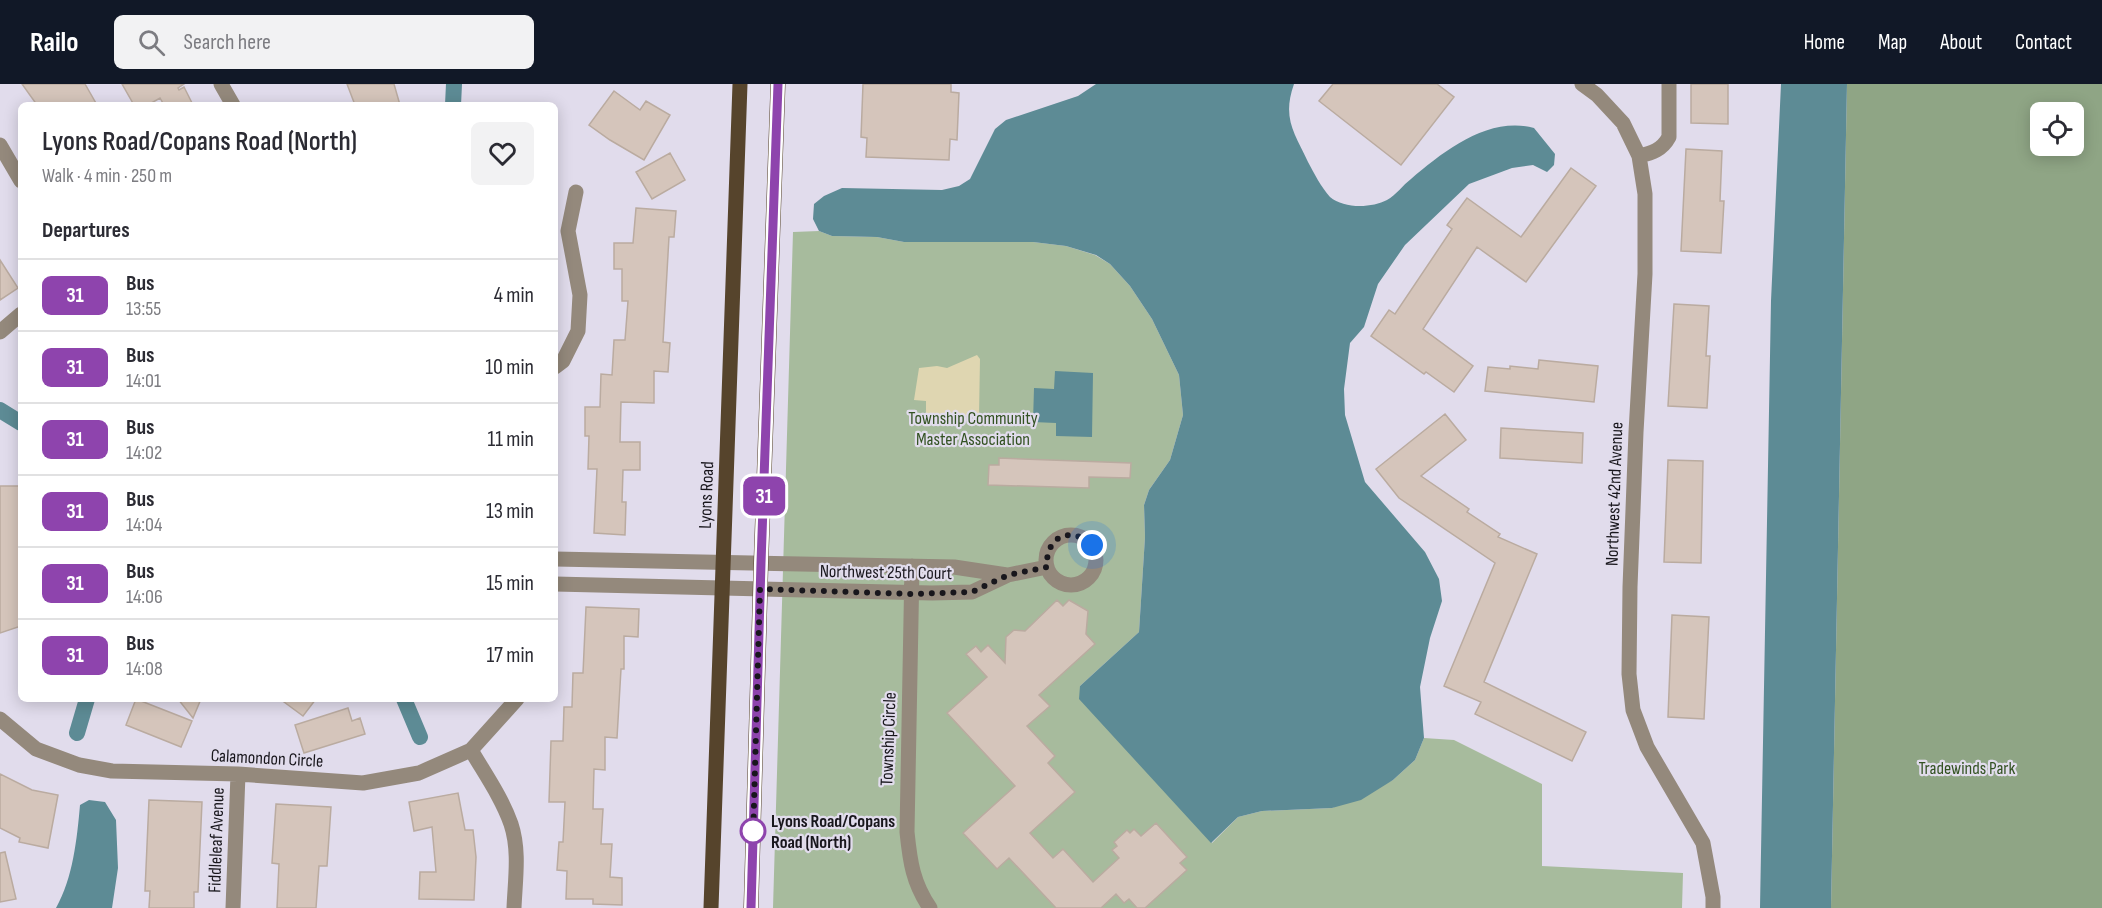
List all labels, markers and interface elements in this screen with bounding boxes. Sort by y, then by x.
search box [114,15,534,69]
text: Railo [30,26,78,59]
icon: search [135,26,168,59]
text: Search here [183,29,271,56]
text: Home [1804,30,1845,55]
text: Map [1878,30,1907,55]
text: About [1940,30,1982,55]
text: Contact [2015,30,2072,55]
map controls [2030,102,2084,156]
button: locate [2030,102,2084,156]
button: heart [471,122,534,185]
text: Lyons Road/Copans Road (North) [42,125,357,158]
text: Walk · 4 min · 250 m [42,164,172,188]
text: Departures [42,217,130,244]
text: Bus [126,270,155,297]
text: 4 min [494,282,534,309]
text: 31 [66,283,84,308]
text: 13:55 [126,297,161,321]
text: Bus [126,342,155,369]
text: 10 min [485,354,534,381]
text: 31 [66,355,84,380]
text: 14:01 [126,369,161,393]
park label: Township Community Master Association [908,408,1038,450]
text: Bus [126,414,155,441]
street label: Northwest 42nd Avenue [1601,421,1628,567]
text: 11 min [487,426,534,453]
text: 31 [66,427,84,452]
text: 14:02 [126,441,162,465]
street label: Lyons Road [695,461,718,529]
line badge: 31 [737,476,791,516]
text: 31 [755,484,773,509]
text: Bus [126,486,155,513]
text: 13 min [486,498,534,525]
text: 31 [66,499,84,524]
text: 14:04 [126,513,162,537]
your location [1077,530,1107,560]
text: Bus [126,558,155,585]
street label: Northwest 25th Court [820,561,953,584]
text: 15 min [486,570,534,597]
text: 31 [66,571,84,596]
text: 14:06 [126,585,163,609]
text: Bus [126,630,155,657]
text: 17 min [486,642,534,669]
text: 31 [66,643,84,668]
text: 14:08 [126,657,163,681]
street label: Township Circle [876,692,901,786]
street label: Calamondon Circle [210,745,324,772]
park label: Tradewinds Park [1919,758,2016,779]
street label: Fiddleleaf Avenue [204,787,229,893]
place label: Lyons Road/Copans Road (North) [771,811,895,853]
marker: Lyons Road/Copans Road (North) [740,818,766,844]

